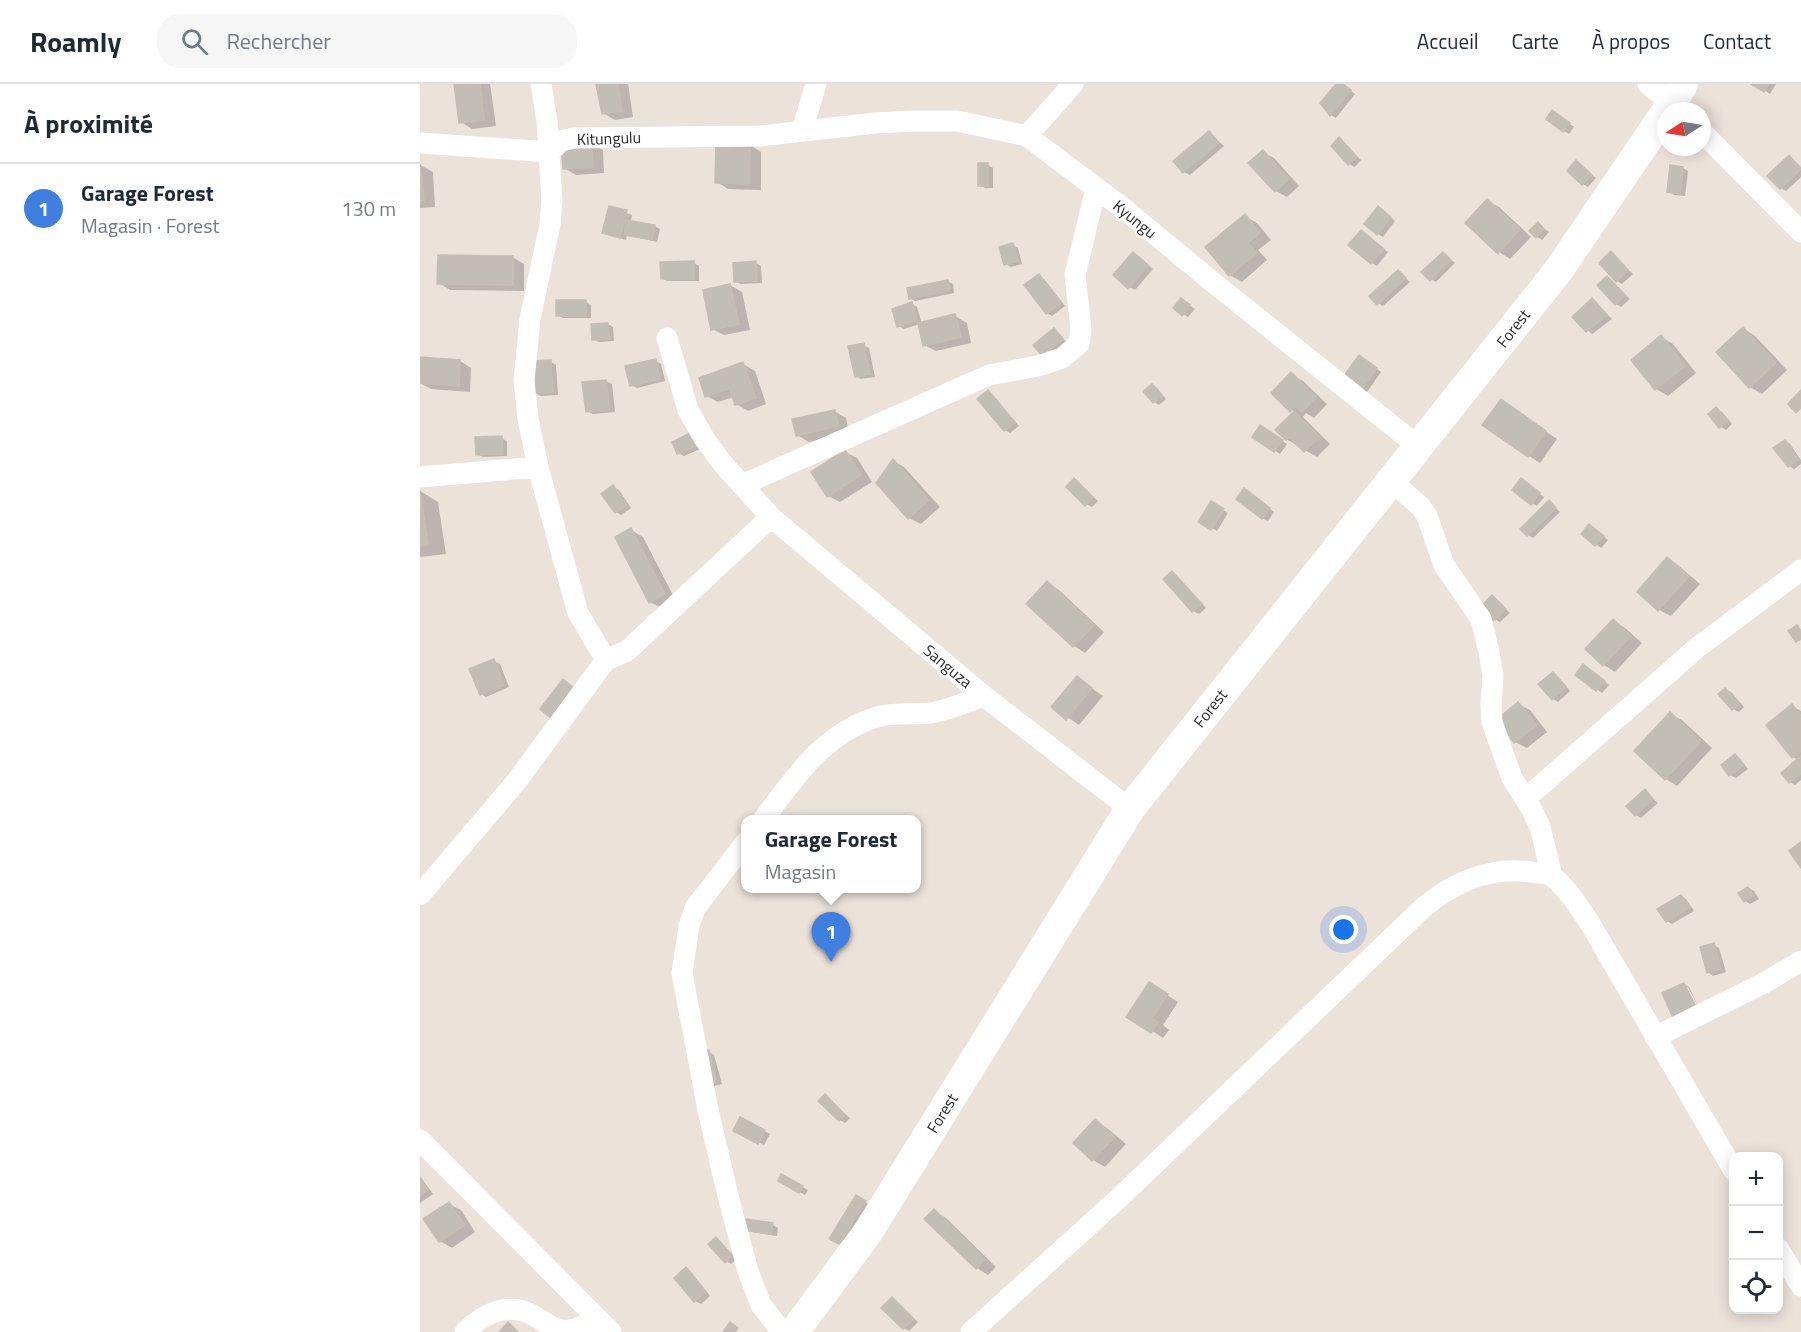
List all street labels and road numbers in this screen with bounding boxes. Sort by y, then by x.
street label: Kitungulu [576,125,642,151]
street label: Kyungu [1108,194,1162,244]
street label: Forest [1490,303,1536,352]
street label: Sanguza [918,638,978,694]
street label: Forest [1187,683,1233,732]
street label: Forest [920,1088,964,1138]

